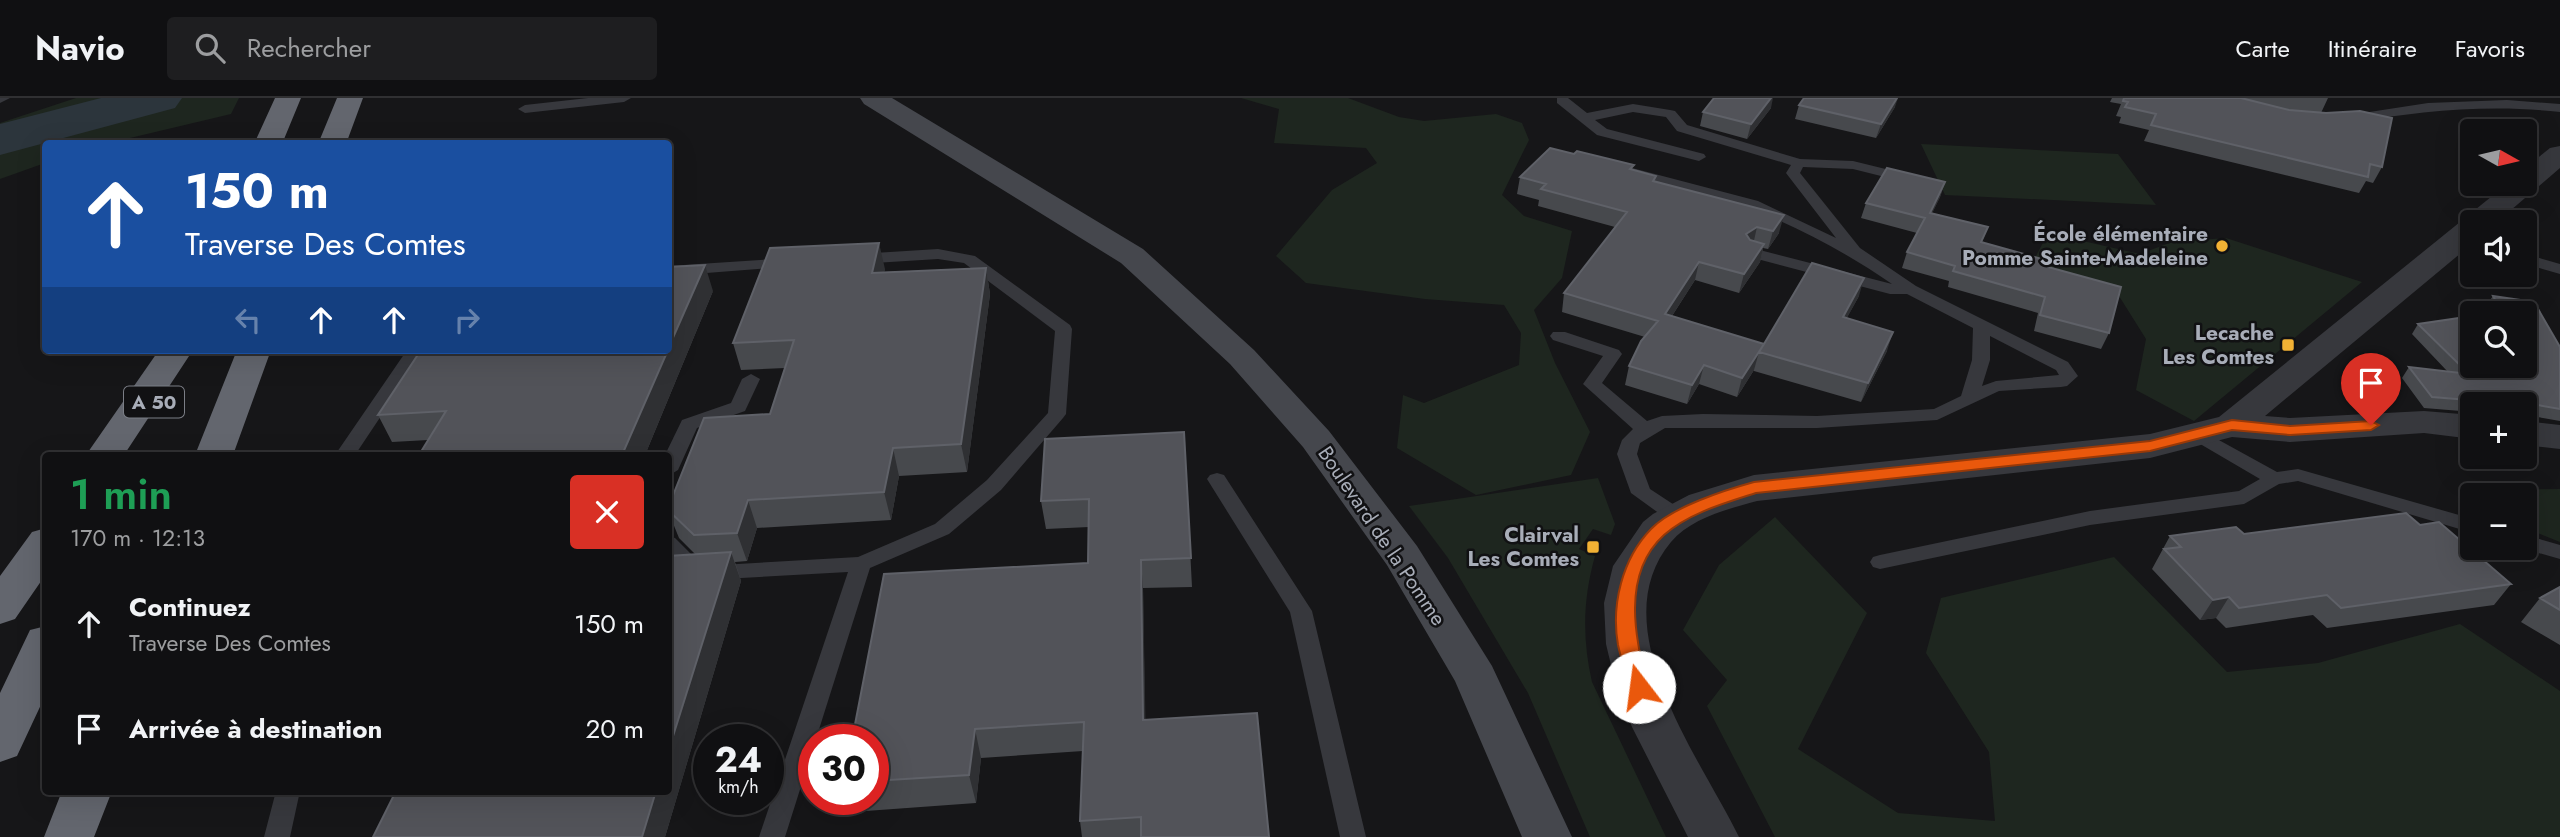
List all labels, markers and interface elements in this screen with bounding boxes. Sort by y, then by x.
search box [167,17,657,80]
text: Navio [35,25,125,72]
icon: search [191,29,229,67]
text: Rechercher [247,29,371,67]
text: Carte [2235,31,2290,66]
text: Itinéraire [2328,31,2417,66]
text: Favoris [2455,31,2525,66]
north arrow [2460,119,2538,196]
map controls [2460,119,2537,560]
text: 150 m [185,156,329,226]
icon: ahead [70,168,161,259]
button: sound [2460,210,2537,287]
place label: École élémentaire Pomme Sainte-Madeleine [1962,219,2208,273]
text: Traverse Des Comtes [185,221,466,267]
marker: École élémentaire Pomme Sainte-Madeleine [2214,238,2230,254]
icon: left [229,301,267,339]
icon: ahead [302,301,340,339]
icon: ahead [375,301,413,339]
icon: right [448,301,486,339]
button: search [2460,301,2537,378]
place label: Lecache Les Comtes [2162,318,2274,372]
marker: Lecache Les Comtes [2280,337,2296,353]
pin [2341,353,2401,425]
icon: arrive [2352,364,2390,402]
road number: A 50 [124,386,184,418]
button: + [2460,392,2537,469]
street label: Boulevard de la Pomme [1311,440,1453,632]
text: 1 min [70,464,172,525]
button: close [570,475,644,549]
button: − [2460,483,2537,560]
place label: Clairval Les Comtes [1467,520,1579,574]
text: 170 m · 12:13 [70,521,205,555]
marker: Clairval Les Comtes [1585,539,1601,555]
text: Continuez [129,588,251,626]
icon: ahead [70,605,108,643]
text: 150 m [574,605,644,643]
text: Traverse Des Comtes [129,626,331,660]
position arrow [1602,650,1676,724]
icon: arrive [70,710,108,748]
text: Arrivée à destination [129,710,382,748]
text: 20 m [586,710,644,748]
speed limit sign: 30 [798,724,889,815]
text: 24 [715,735,762,785]
text: km/h [718,774,759,800]

